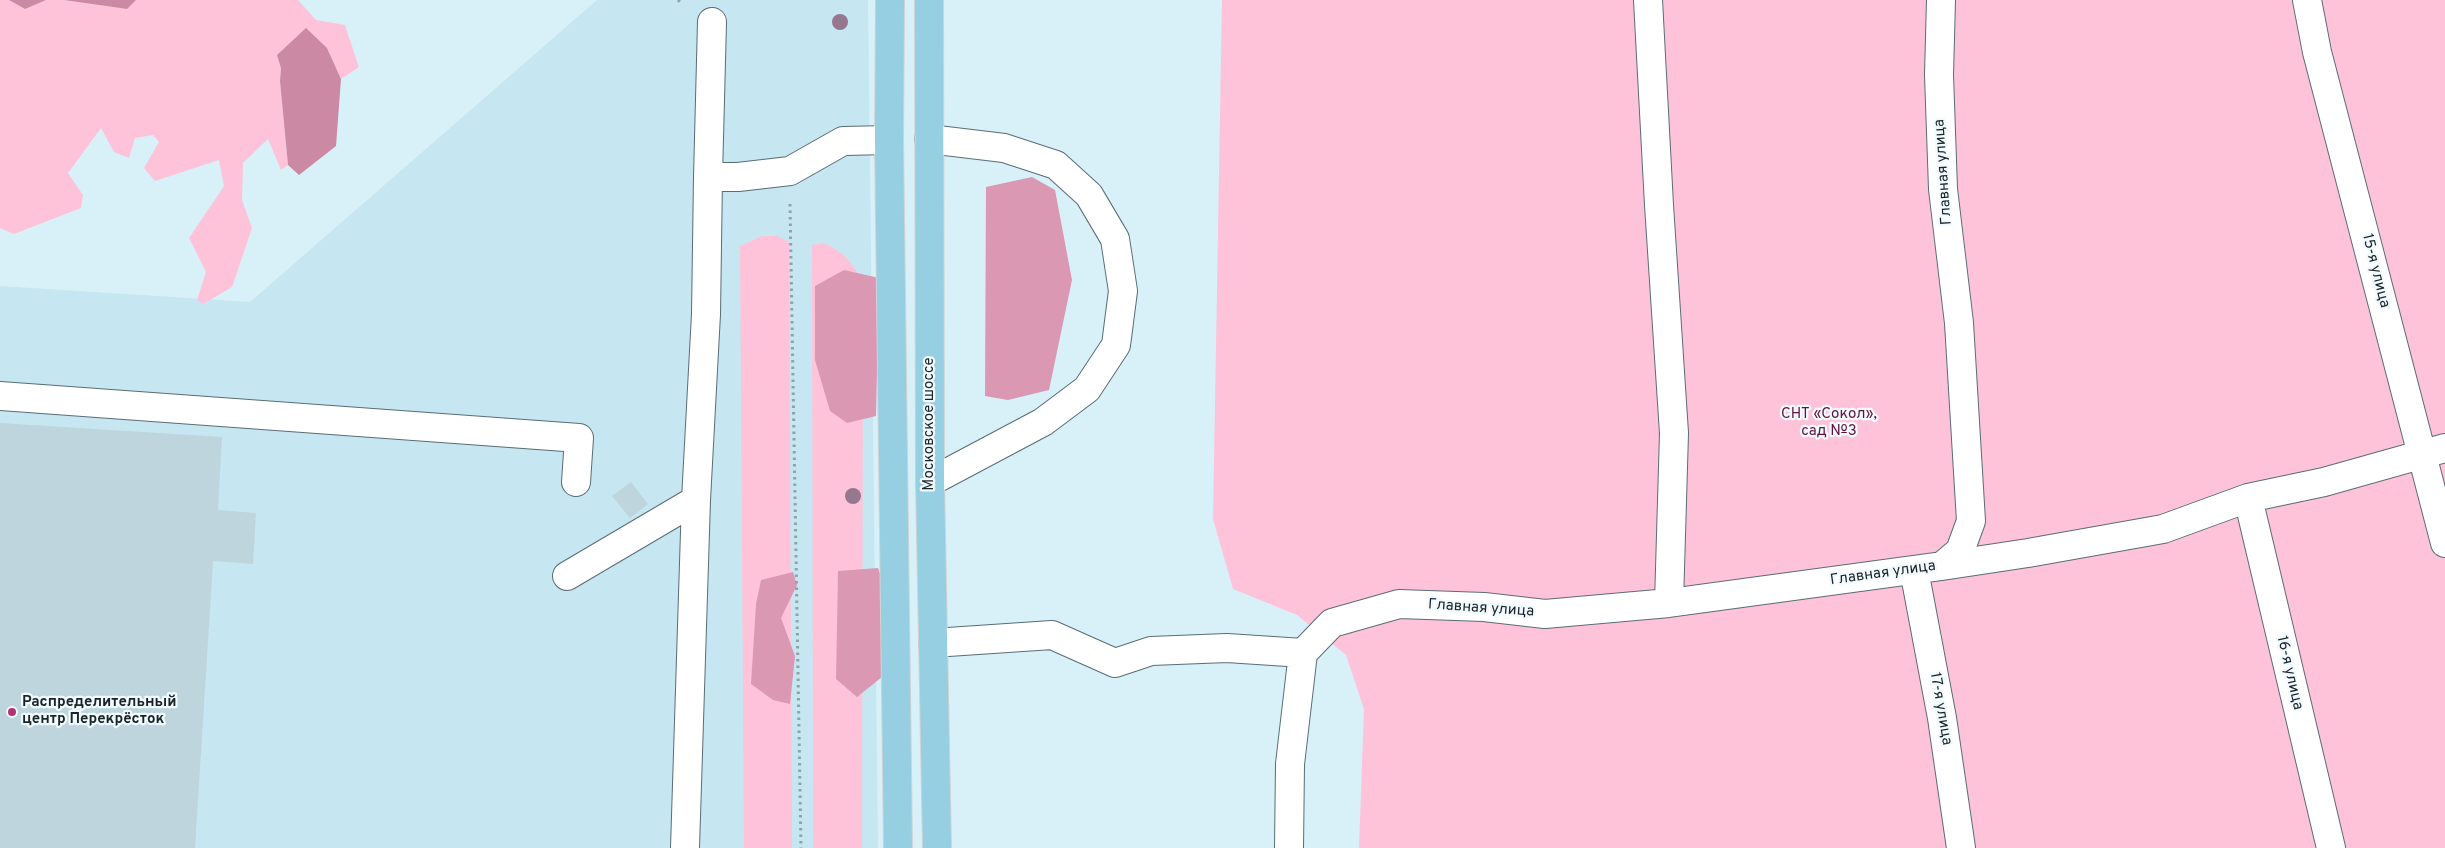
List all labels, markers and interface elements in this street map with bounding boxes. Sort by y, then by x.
street label: Главная улица [1931,118,1957,226]
street label: 15-я улица [2357,232,2393,310]
street label: Московское шоссе [921,357,939,491]
park label: СНТ «Сокол», сад №3 [1781,406,1877,441]
street label: Главная улица [1829,558,1937,590]
street label: Главная улица [1427,596,1535,622]
street label: 16-я улица [2272,634,2306,712]
street label: 17-я улица [1925,671,1955,747]
place label: Распределительный центр Перекрёсток [22,694,177,729]
marker: Распределительный центр Перекрёсток [6,706,18,718]

